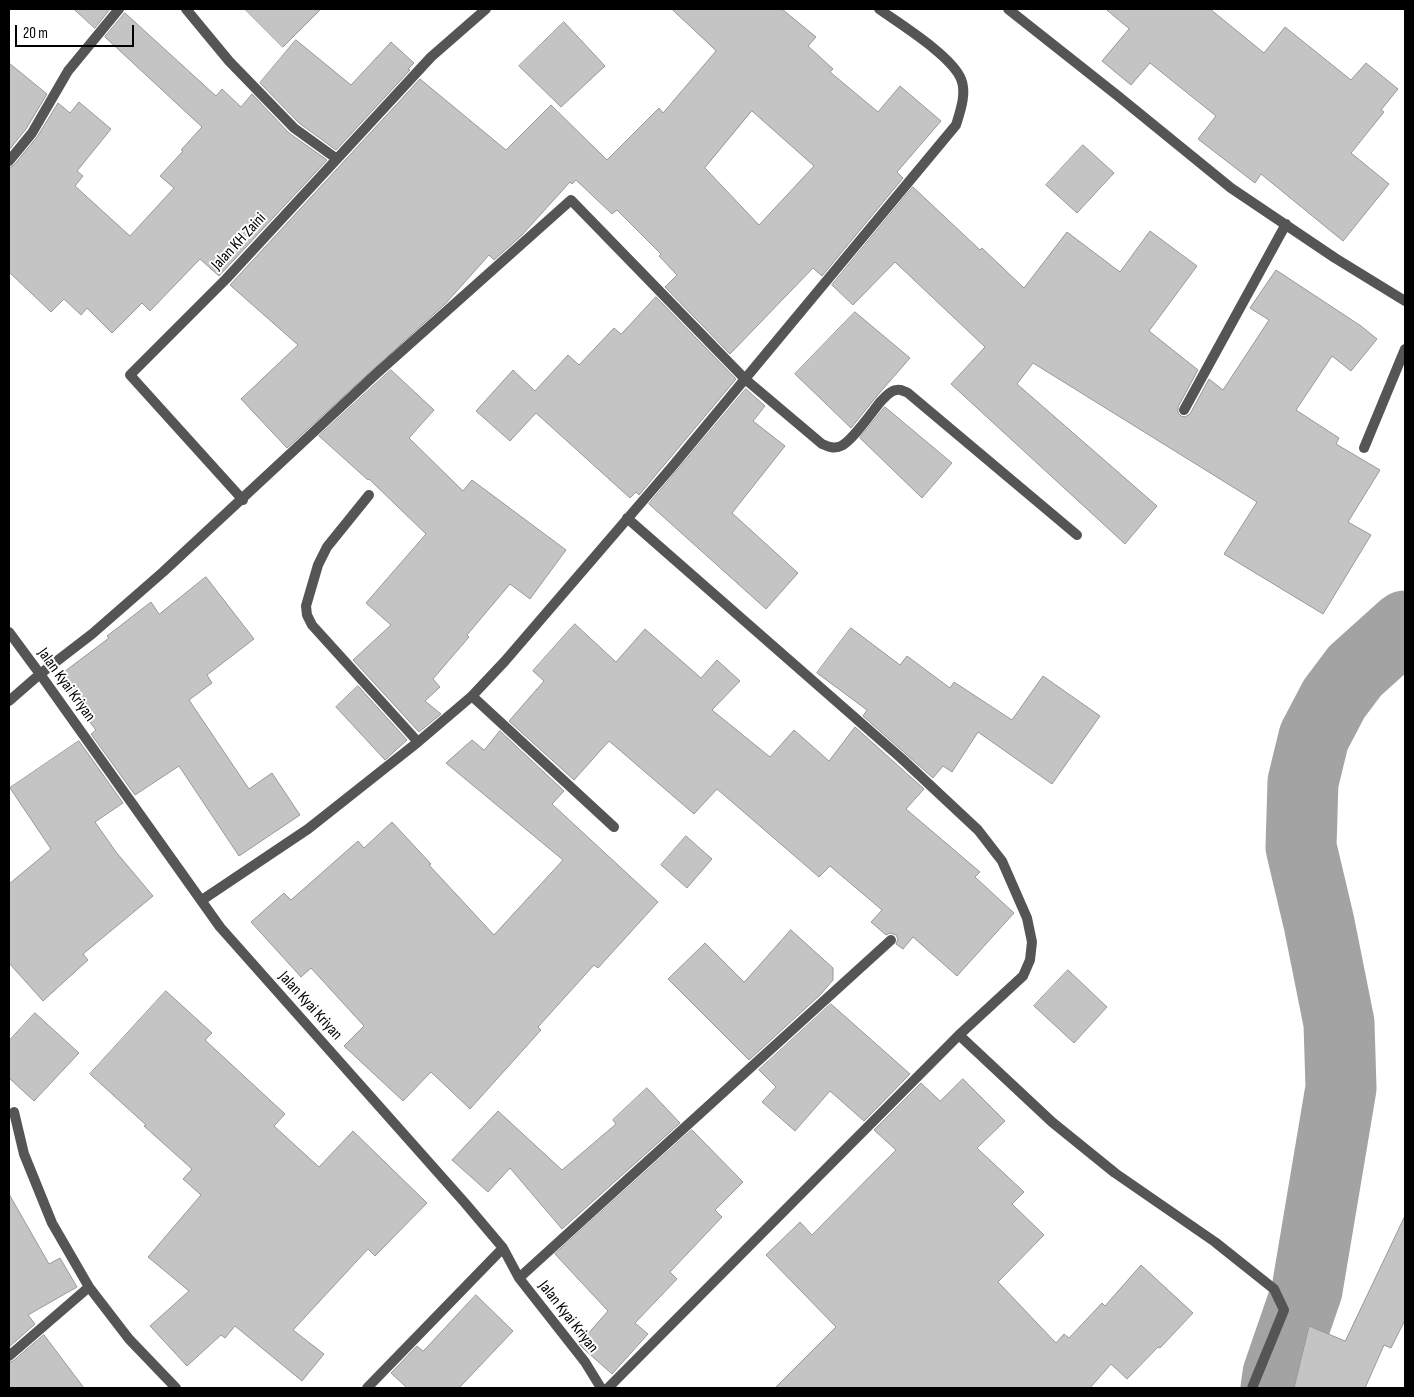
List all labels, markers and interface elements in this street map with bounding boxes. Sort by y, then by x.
scale bar [18,15,136,47]
text: 20 m [23,24,48,43]
street label: Jalan KH Zaini [208,209,270,275]
street label: Jalan Kyai Kriyan [33,645,99,725]
street label: Jalan Kyai Kriyan [274,968,346,1044]
street label: Jalan Kyai Kriyan [534,1277,602,1357]

